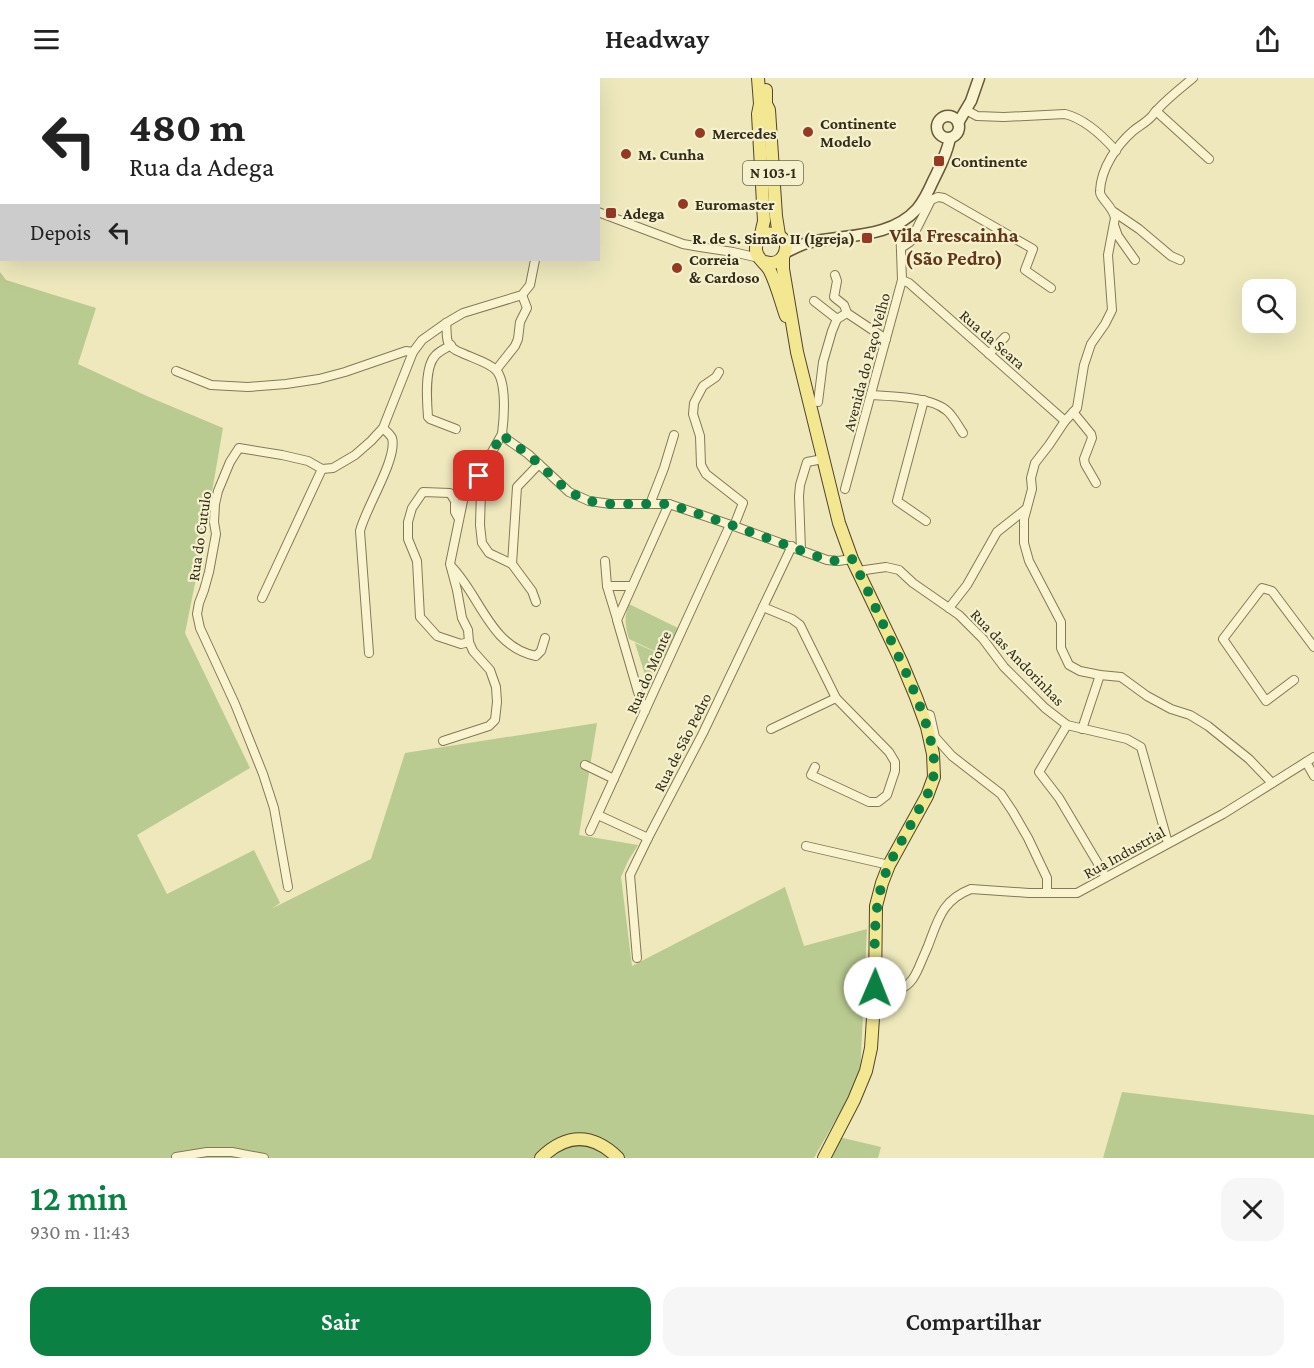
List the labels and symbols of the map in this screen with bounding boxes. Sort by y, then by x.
place label: Continente Modelo [820,115,897,150]
place label: Mercedes [712,125,777,142]
marker: Continente Modelo [801,125,815,139]
marker: Mercedes [693,126,707,140]
place label: M. Cunha [638,146,705,163]
marker: M. Cunha [619,147,633,161]
place label: Continente [951,153,1028,170]
marker: Continente [932,154,946,168]
road number: N 103-1 [743,161,803,185]
place label: Euromaster [695,196,775,213]
marker: Euromaster [676,197,690,211]
place label: Adega [622,205,665,222]
marker: Adega [604,206,618,220]
district label: Vila Frescainha (São Pedro) [888,224,1019,270]
place label: R. de S. Simão II (Igreja) [692,230,855,248]
marker: R. de S. Simão II (Igreja) [860,231,874,245]
place label: Correia & Cardoso [689,251,760,286]
marker: Correia & Cardoso [670,261,684,275]
street label: Avenida do Paço Velho [840,291,894,434]
street label: Rua da Seara [956,306,1029,373]
pin [453,450,504,501]
street label: Rua do Cutulo [185,490,214,582]
street label: Rua das Andorinhas [967,606,1068,709]
street label: Rua do Monte [623,628,674,716]
street label: Rua de São Pedro [650,690,715,794]
street label: Rua Industrial [1080,823,1168,882]
position arrow [843,956,907,1020]

